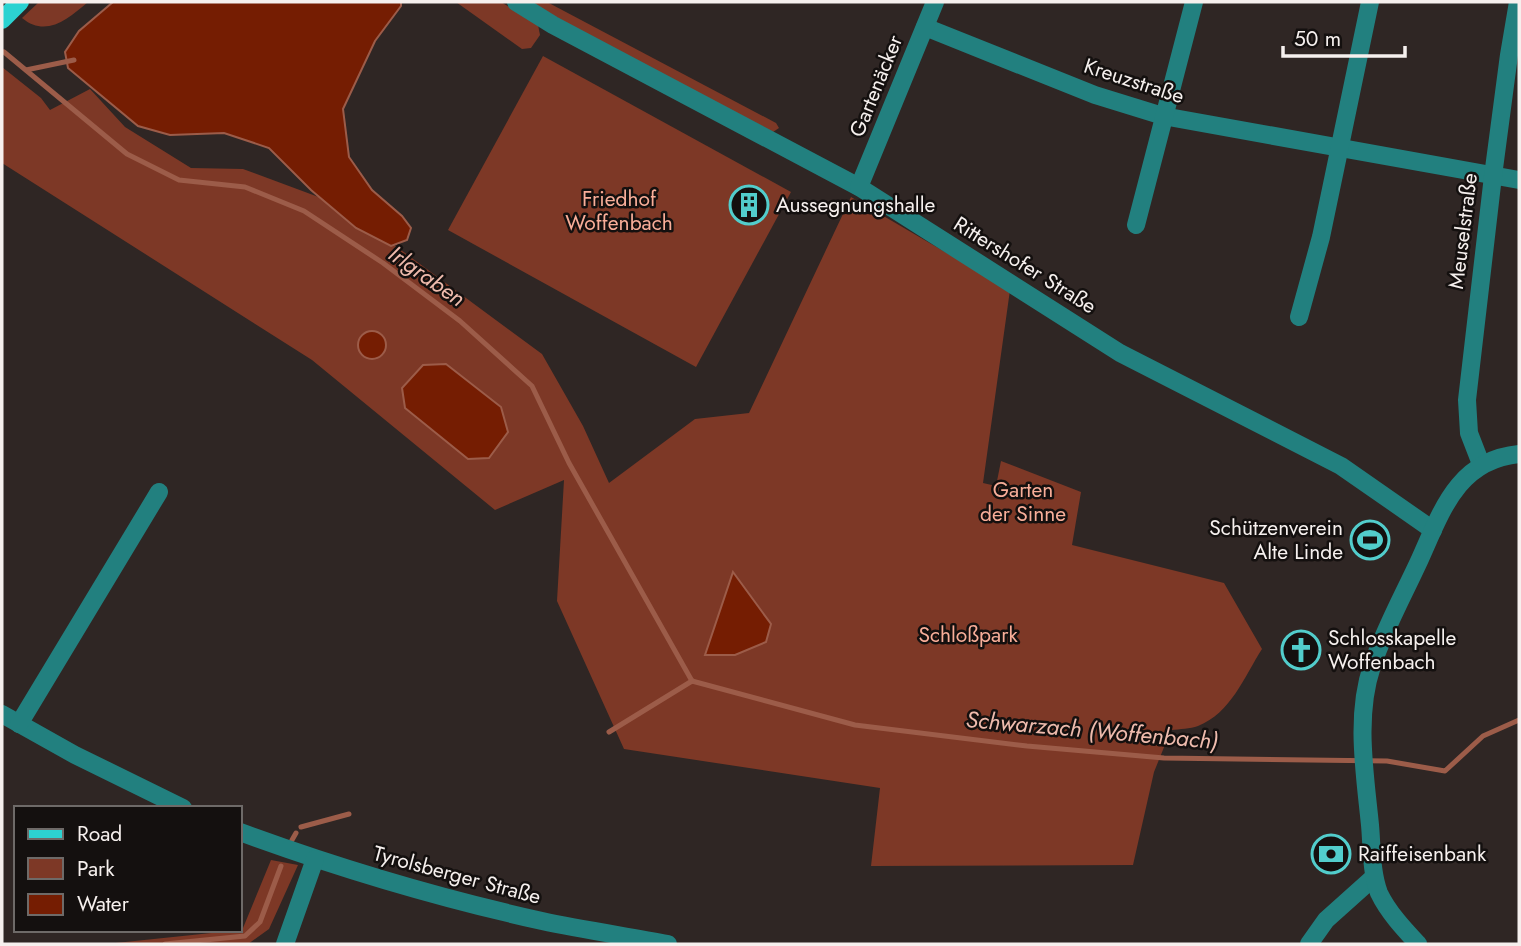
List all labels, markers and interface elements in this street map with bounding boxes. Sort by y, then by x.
scale bar [1283,14,1406,58]
text: 50 m [1294,24,1341,54]
street label: Gartenäcker [842,30,910,142]
street label: Kreuzstraße [1080,51,1188,111]
street label: Meuselstraße [1441,171,1485,291]
park label: Friedhof Woffenbach [565,184,673,238]
building icon: Aussegnungshalle [728,184,770,226]
place label: Aussegnungshalle [776,190,935,220]
street label: Rittershofer Straße [948,209,1102,321]
water label: Irlgraben [381,237,473,315]
park label: Garten der Sinne [980,475,1066,529]
place label: Schützenverein Alte Linde [1209,513,1343,567]
sports icon: Schützenverein Alte Linde [1349,519,1391,561]
park label: Schloßpark [918,620,1018,650]
place label: Schlosskapelle Woffenbach [1328,623,1457,677]
church icon: Schlosskapelle Woffenbach [1280,629,1322,671]
water label: Schwarzach (Woffenbach) [964,702,1220,758]
legend [14,806,242,932]
text: Road [77,819,122,849]
bank icon: Raiffeisenbank [1310,833,1352,875]
street label: Tyrolsberger Straße [370,838,544,912]
place label: Raiffeisenbank [1358,839,1487,869]
text: Park [77,854,115,884]
text: Water [77,889,130,919]

